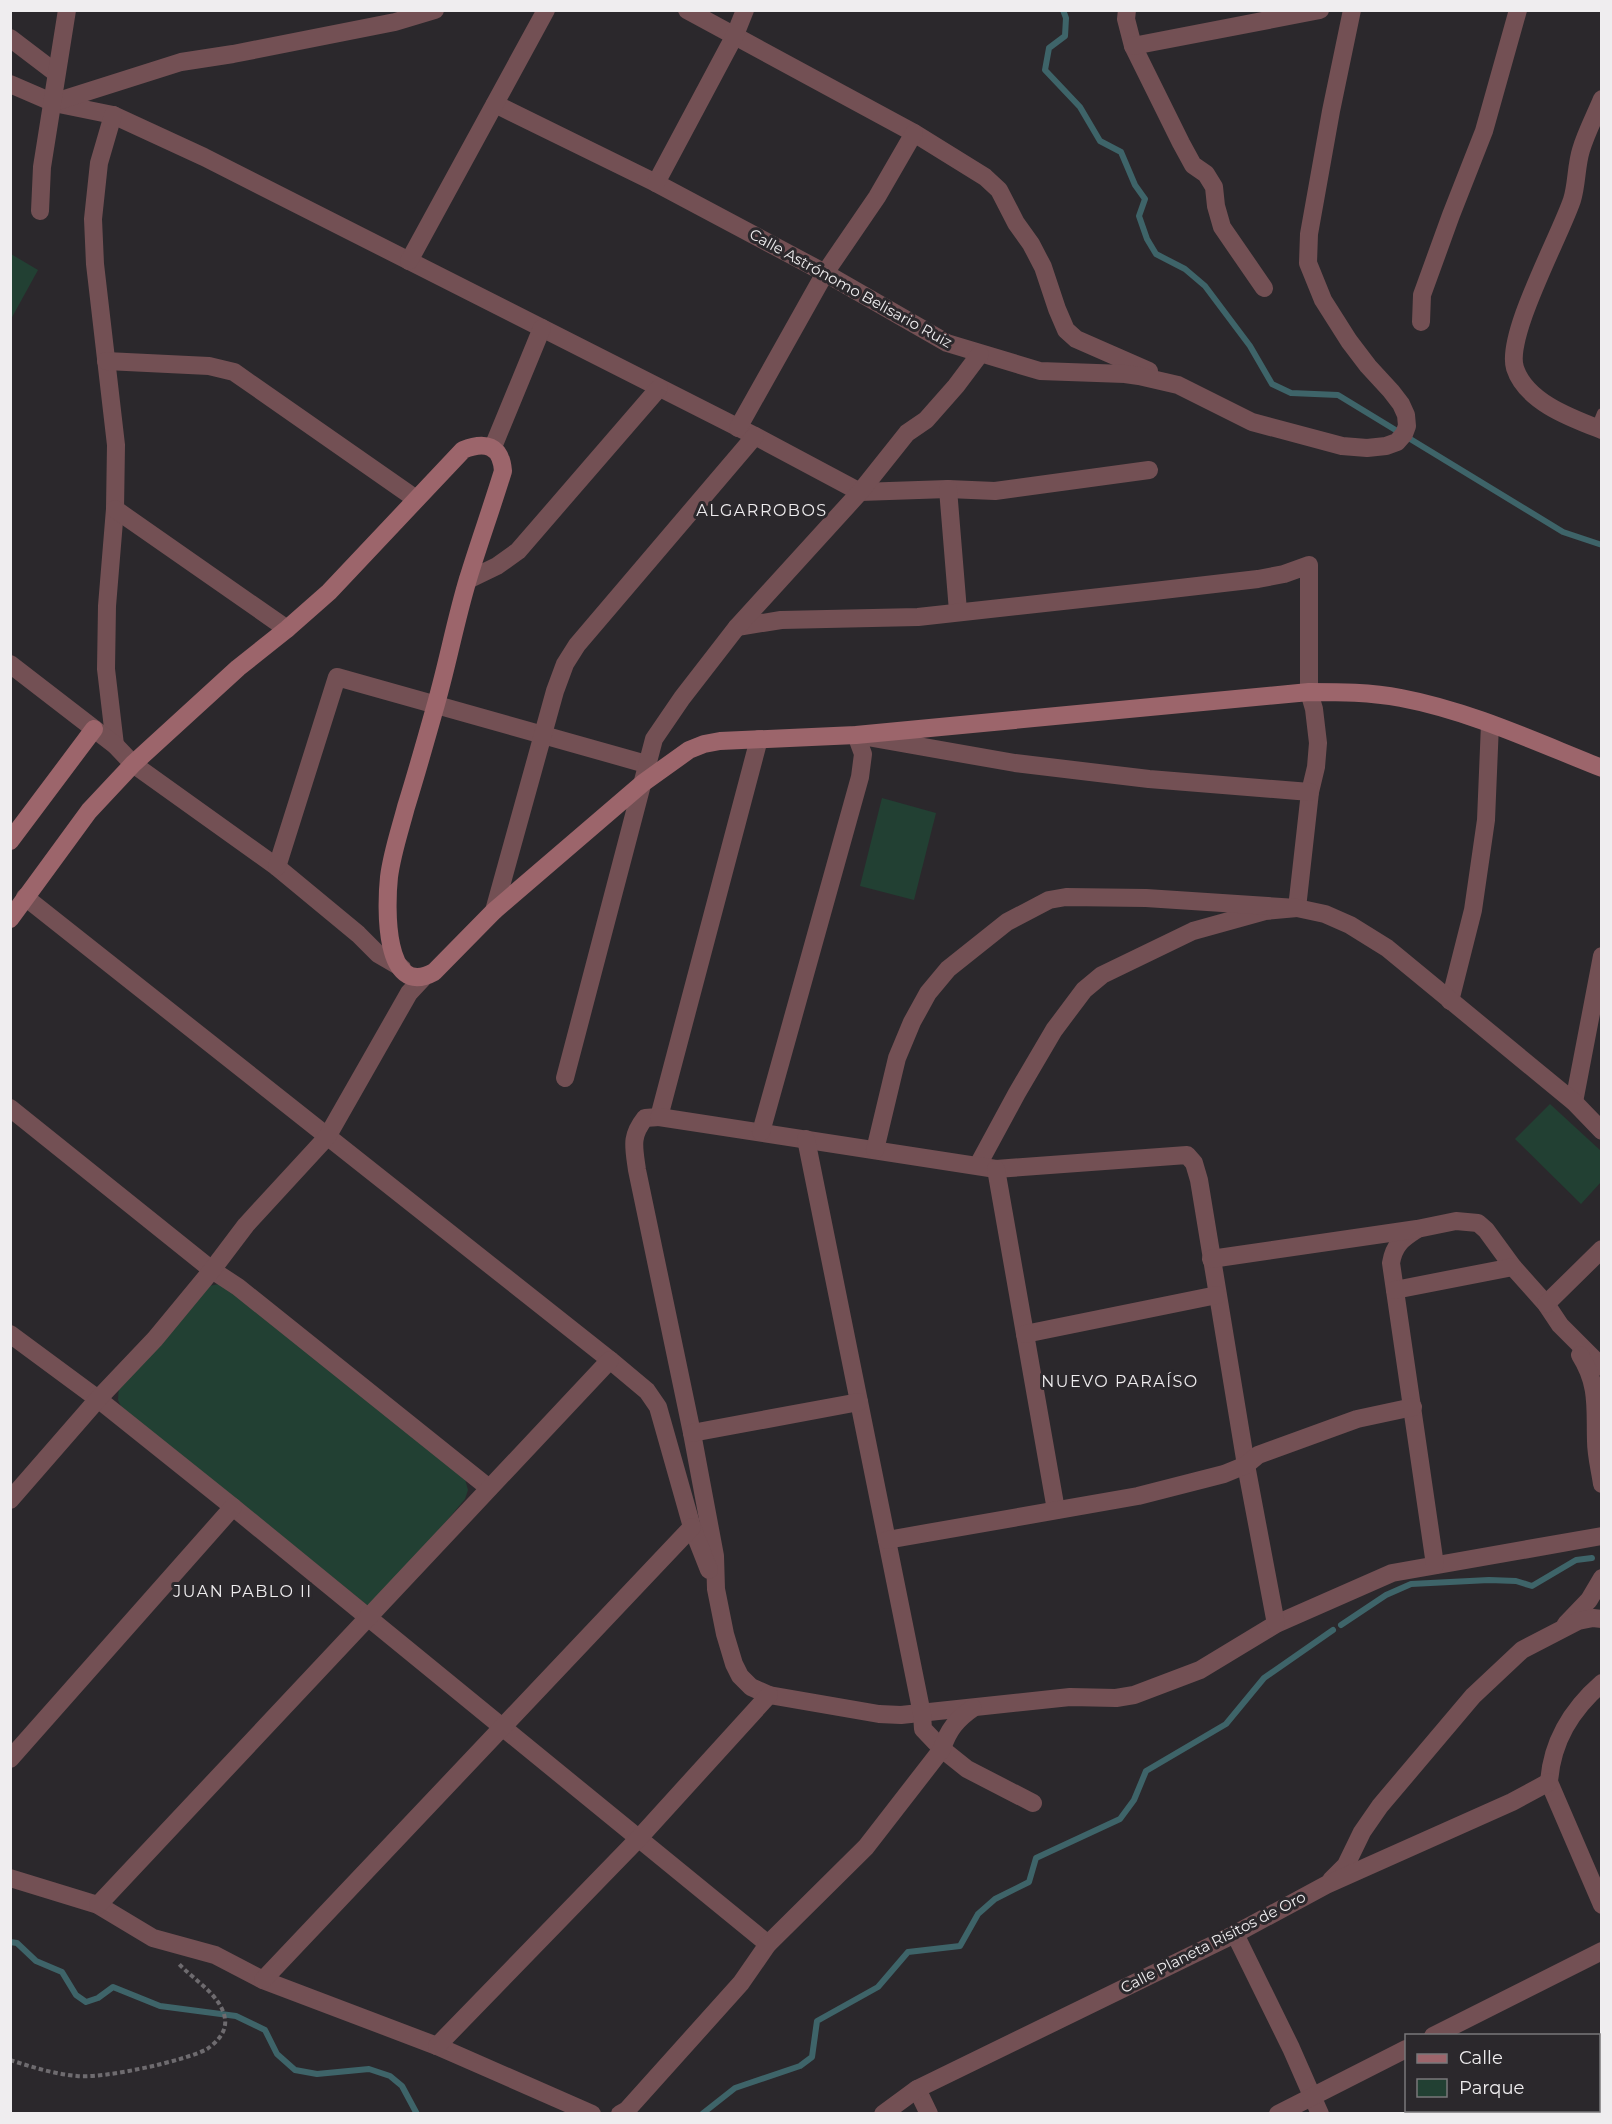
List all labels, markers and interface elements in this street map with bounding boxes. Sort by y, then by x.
street label: Calle Astrónomo Belisario Ruiz [746,224,956,352]
district label: ALGARROBOS [696,501,828,520]
district label: NUEVO PARAÍSO [1041,1372,1199,1391]
district label: JUAN PABLO II [172,1582,313,1601]
street label: Calle Planeta Risitos de Oro [1117,1887,1309,1997]
legend [1405,2034,1600,2112]
text: Calle [1459,2047,1503,2069]
text: Parque [1459,2077,1525,2099]

